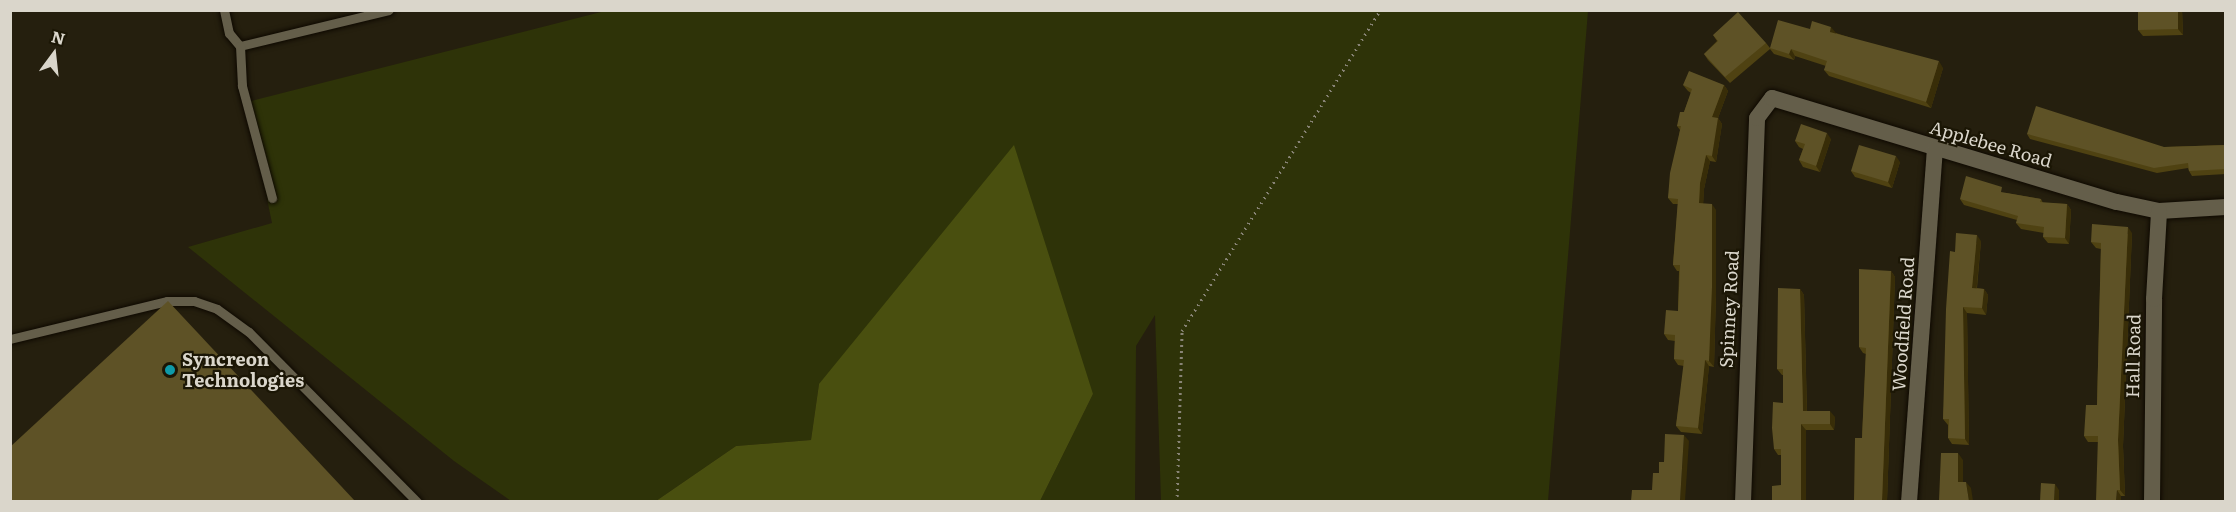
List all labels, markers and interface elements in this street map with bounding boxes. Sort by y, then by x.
text: N [49,23,68,50]
north arrow [24,24,84,84]
street label: Applebee Road [1927,116,2055,172]
street label: Spinney Road [1715,249,1743,369]
street label: Woodfield Road [1888,256,1918,392]
street label: Hall Road [2121,314,2145,398]
place label: Syncreon Technologies [182,349,304,392]
marker: Syncreon Technologies [163,363,177,377]

